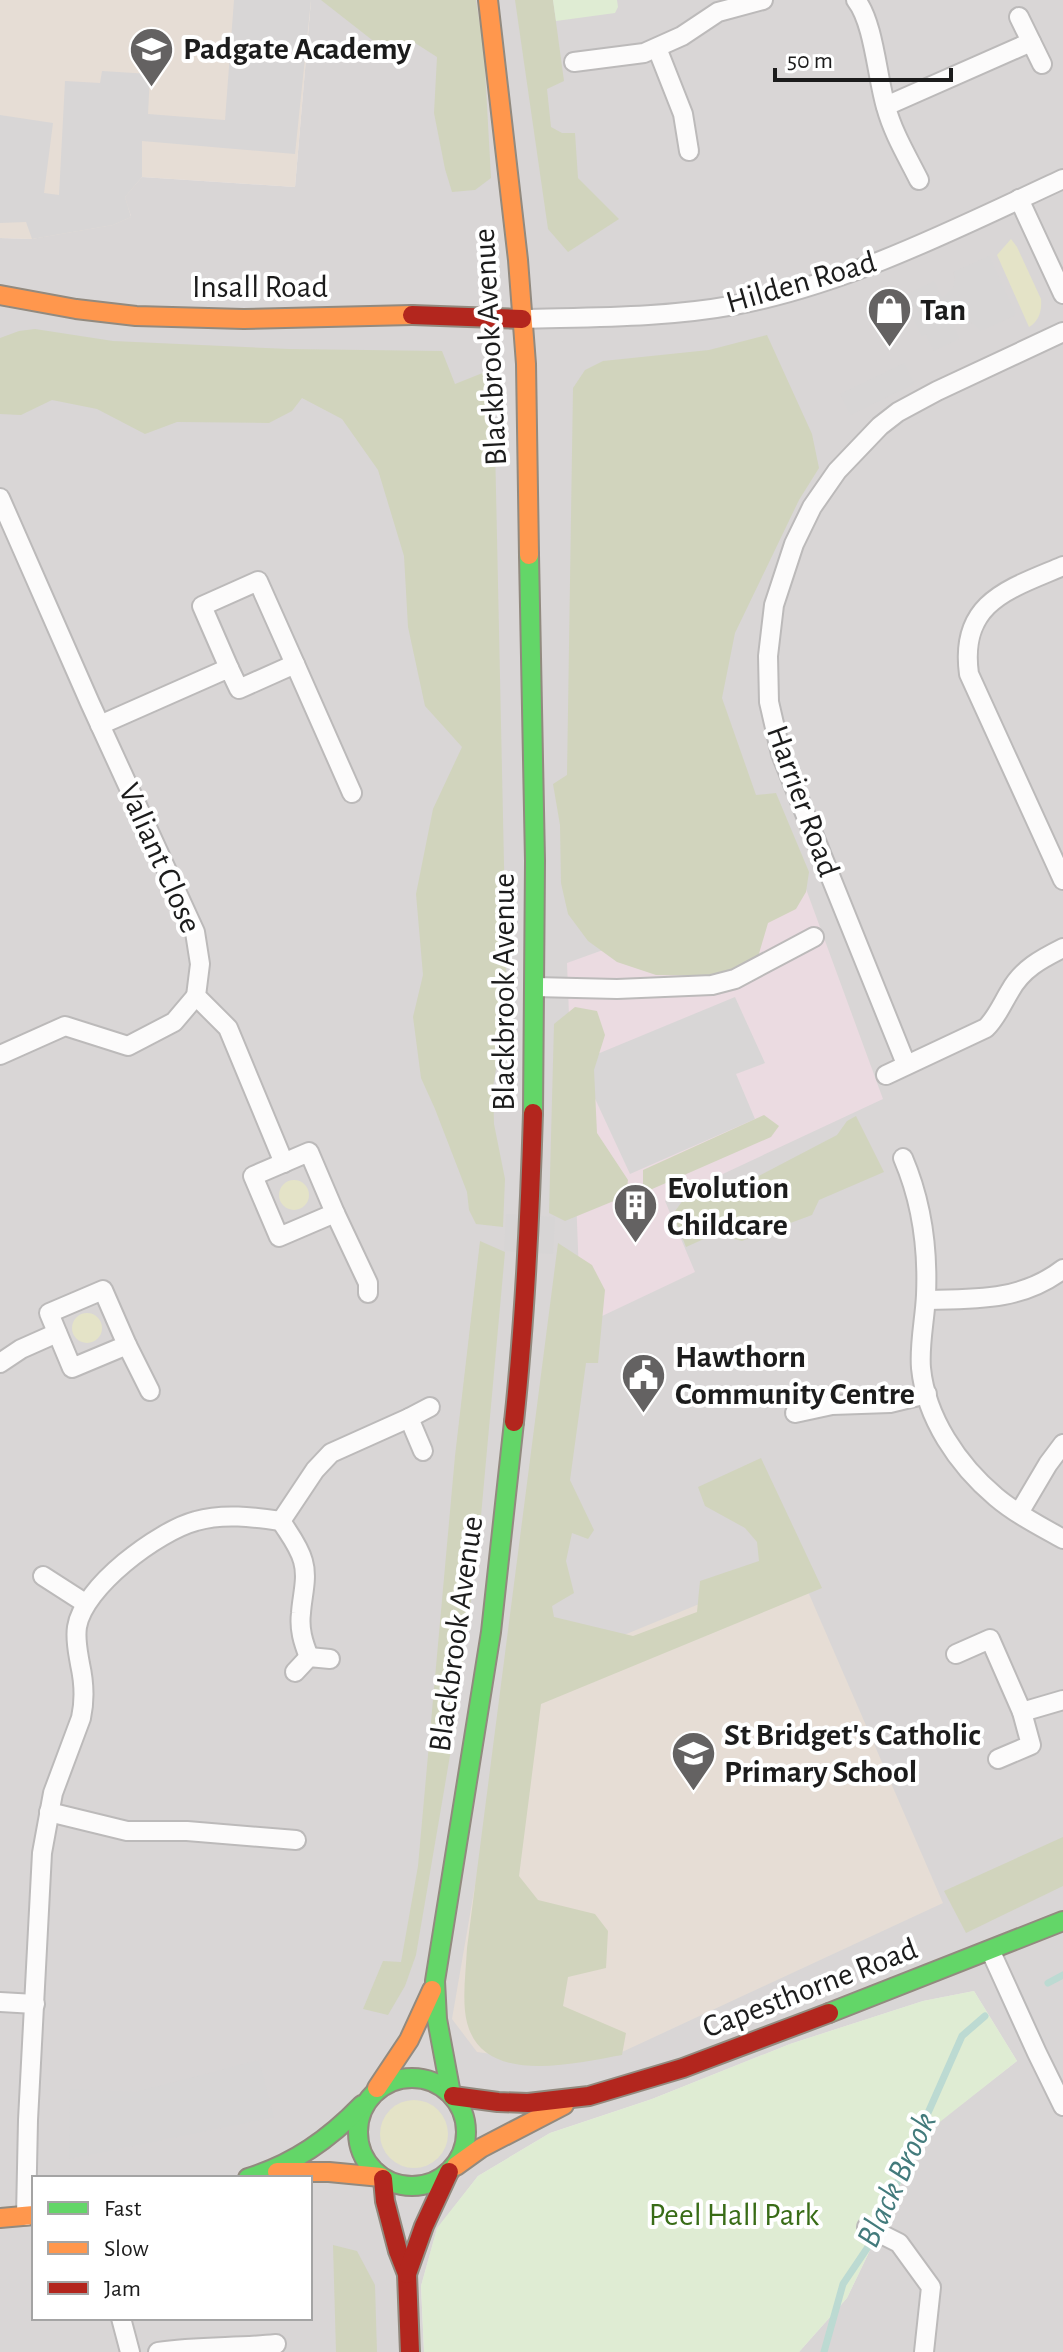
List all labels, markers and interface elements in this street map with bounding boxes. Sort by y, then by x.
school or university icon: Padgate Academy [128,25,176,88]
scale bar [775,32,951,82]
place label: Padgate Academy [183,33,412,65]
text: 50 m [787,49,833,73]
street label: Blackbrook Avenue [468,227,512,467]
street label: Hilden Road [722,245,880,319]
street label: Insall Road [192,271,328,303]
shop icon: Tan [865,286,913,349]
place label: Tan [920,294,966,326]
street label: Harrier Road [761,721,845,881]
street label: Valiant Close [113,778,207,938]
street label: Blackbrook Avenue [488,873,520,1111]
place label: Evolution Childcare [667,1172,789,1241]
building icon: Evolution Childcare [612,1182,660,1245]
place label: Hawthorn Community Centre [675,1341,915,1410]
public building icon: Hawthorn Community Centre [620,1351,668,1414]
street label: Blackbrook Avenue [424,1514,488,1754]
place label: St Bridget's Catholic Primary School [724,1719,980,1788]
school or university icon: St Bridget's Catholic Primary School [669,1729,717,1792]
street label: Capesthorne Road [698,1932,922,2044]
water label: Black Brook [851,2107,943,2253]
legend [32,2176,312,2320]
text: Fast [104,2197,142,2221]
park label: Peel Hall Park [649,2199,820,2231]
text: Slow [104,2237,149,2261]
text: Jam [104,2277,141,2301]

